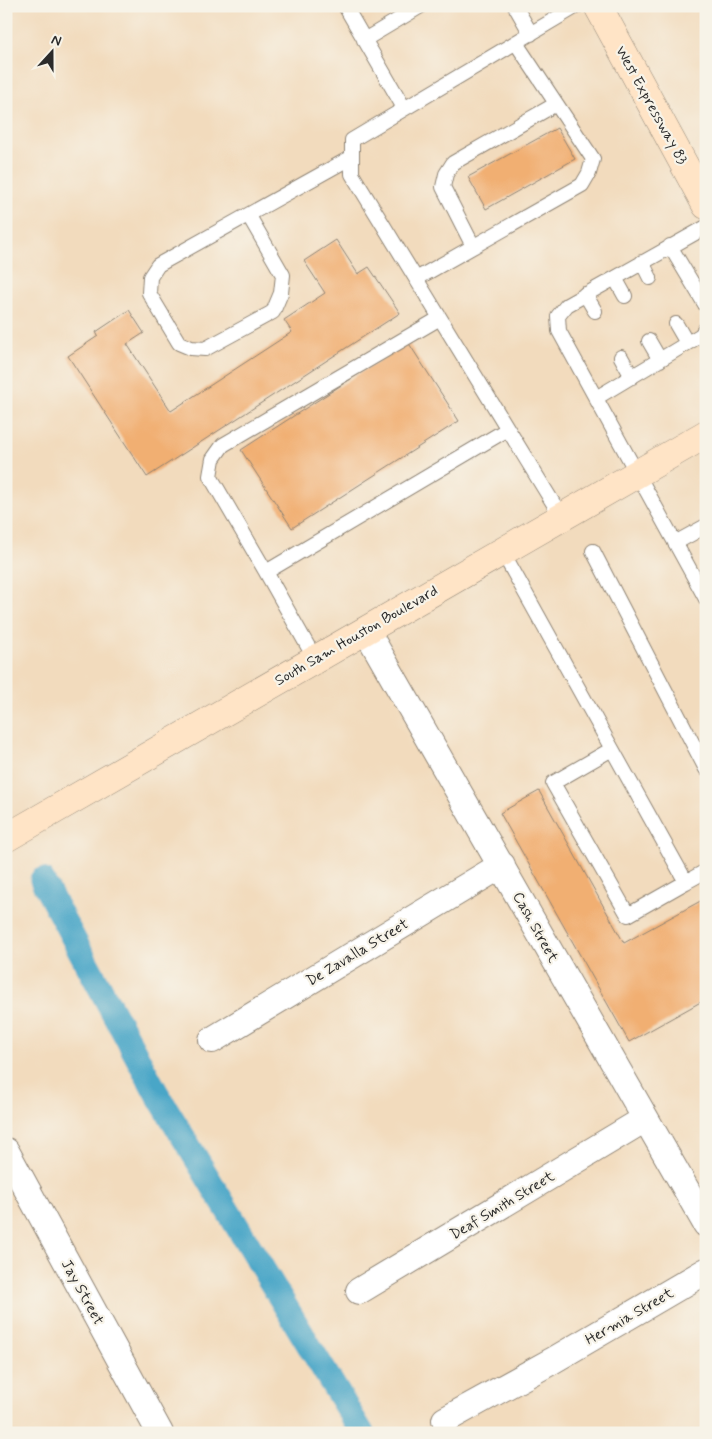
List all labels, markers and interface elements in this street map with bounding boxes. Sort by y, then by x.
north arrow [28,28,78,78]
text: N [49,31,64,51]
street label: West Expressway 83 [610,43,692,168]
street label: South Sam Houston Boulevard [271,581,442,691]
street label: Cash Street [507,889,563,967]
street label: De Zavalla Street [303,914,412,991]
street label: Deaf Smith Street [447,1167,559,1245]
street label: Jay Street [56,1256,108,1329]
street label: Hermia Street [582,1283,677,1350]

